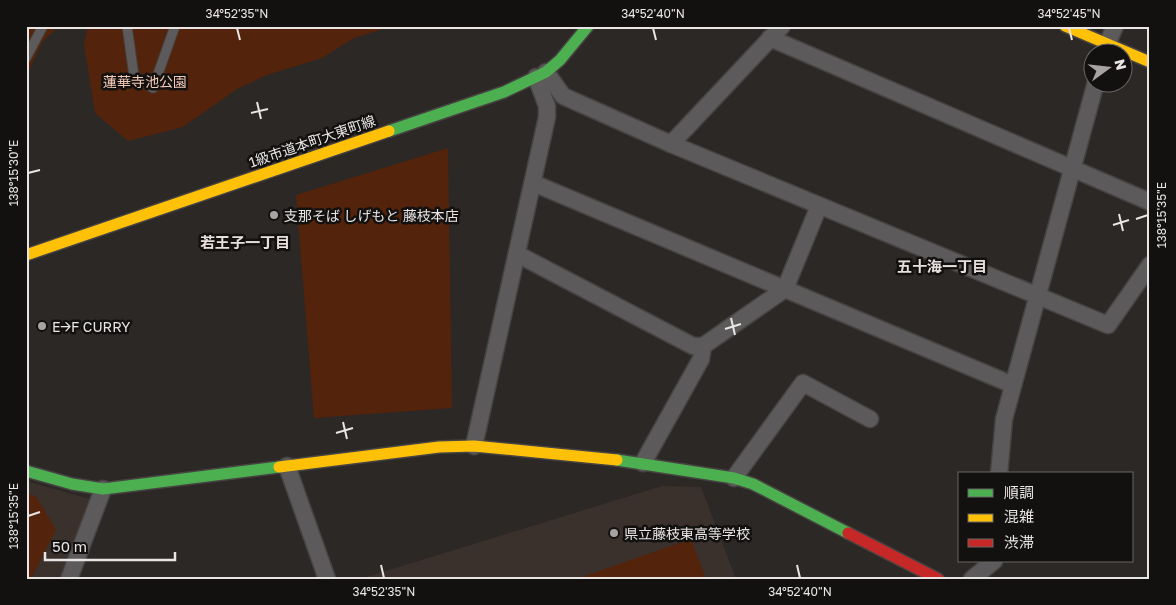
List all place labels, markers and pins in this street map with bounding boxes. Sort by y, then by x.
place label: 支那そば しげもと 藤枝本店 [284,207,459,224]
marker: 支那そば しげもと 藤枝本店 [268,209,280,221]
place label: E→F CURRY [52,318,130,335]
marker: E→F CURRY [36,320,48,332]
place label: 県立藤枝東高等学校 [624,525,750,542]
marker: 県立藤枝東高等学校 [608,527,620,539]

